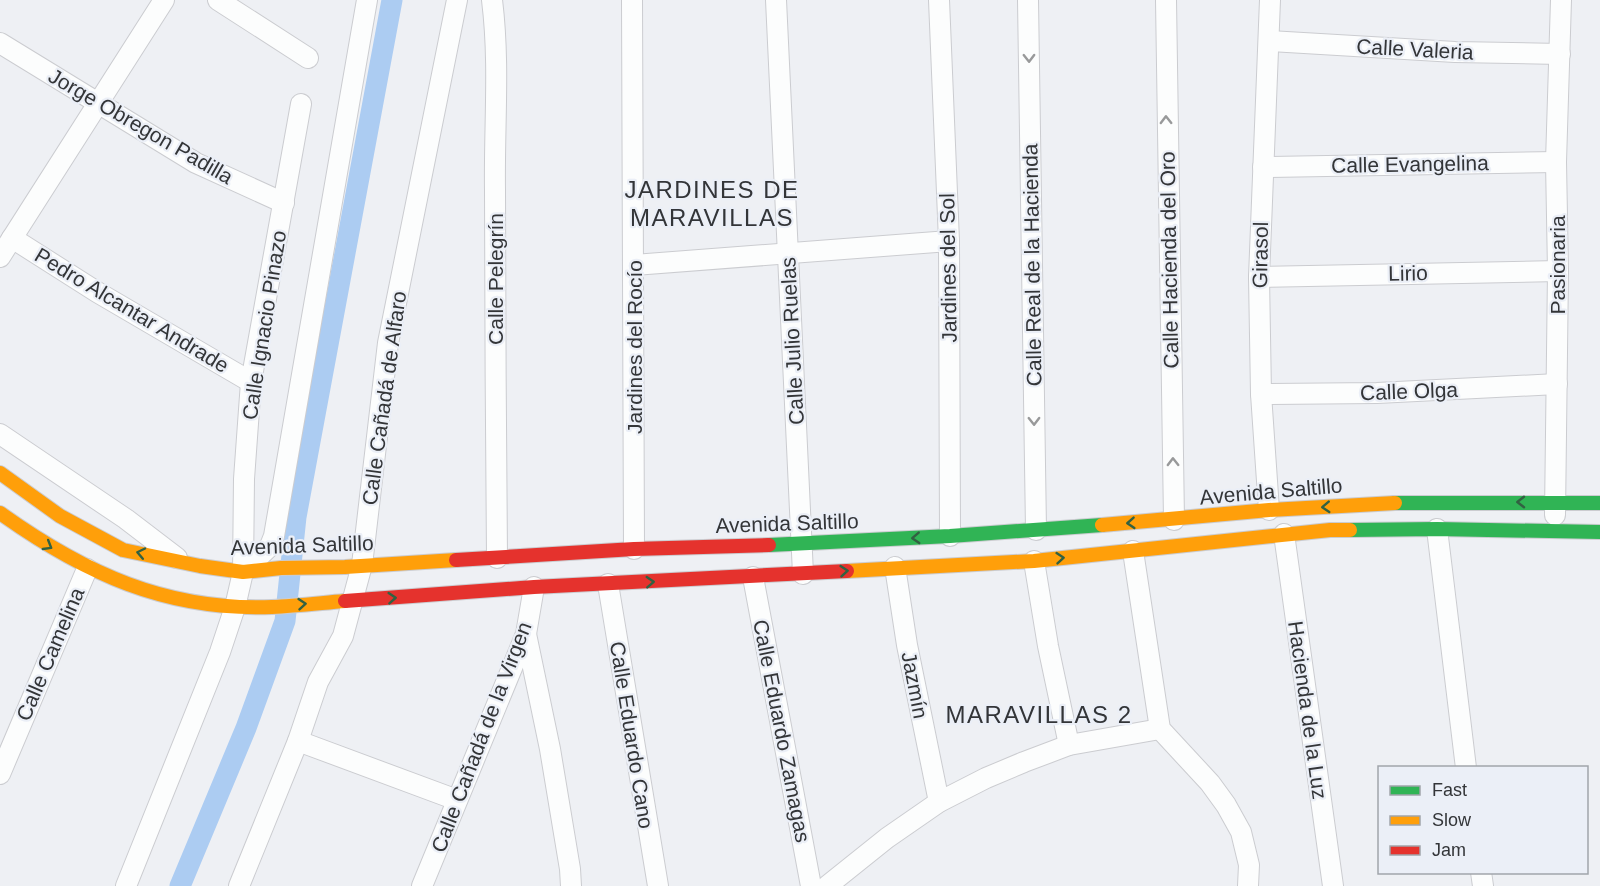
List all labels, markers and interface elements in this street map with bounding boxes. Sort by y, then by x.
street label: Calle Valeria [1356,34,1475,64]
one-way arrow [1022,54,1035,63]
street label: Jorge Obregon Padilla [45,64,238,188]
one-way arrow [1160,116,1173,125]
street label: Calle Real de la Hacienda [1018,143,1046,387]
street label: Calle Hacienda del Oro [1156,151,1182,369]
street label: Calle Evangelina [1331,151,1489,177]
district label: JARDINES DE MARAVILLAS [624,176,800,231]
street label: Jardines del Sol [935,193,961,343]
street label: Calle Pelegrín [484,213,507,345]
street label: Pasionaria [1546,215,1569,315]
street label: Girasol [1248,222,1272,288]
street label: Calle Ignacio Pinazo [238,229,290,421]
street label: Pedro Alcantar Andrade [31,243,233,377]
street label: Calle Julio Ruelas [776,256,808,426]
street label: Jardines del Rocío [623,260,646,434]
street label: Lirio [1388,261,1428,285]
street label: Calle Cañadá de Alfaro [358,289,410,507]
street label: Calle Olga [1360,378,1459,404]
one-way arrow [1028,417,1041,426]
one-way arrow [1167,457,1179,466]
street label: Avenida Saltillo [1199,473,1343,509]
one-way arrow [1516,496,1525,508]
one-way arrow [1321,500,1330,513]
street label: Avenida Saltillo [715,509,859,537]
one-way arrow [1127,517,1136,530]
street label: Avenida Saltillo [230,531,374,559]
one-way arrow [911,531,920,544]
one-way arrow [42,539,52,551]
one-way arrow [136,548,146,561]
one-way arrow [1055,552,1065,565]
one-way arrow [840,565,849,578]
one-way arrow [645,575,654,588]
street label: Calle Camelina [12,584,89,724]
one-way arrow [388,591,397,604]
one-way arrow [298,598,307,611]
street label: Calle Eduardo Zamagas [749,618,815,844]
street label: Calle Cañadá de la Virgen [426,619,536,855]
street label: Hacienda de la Luz [1284,619,1332,801]
street label: Calle Eduardo Cano [606,640,658,830]
street label: Jazmín [897,650,933,720]
district label: MARAVILLAS 2 [946,701,1132,728]
legend [1378,766,1588,874]
text: Fast [1432,780,1467,800]
text: Slow [1432,810,1472,830]
text: Jam [1432,840,1466,860]

